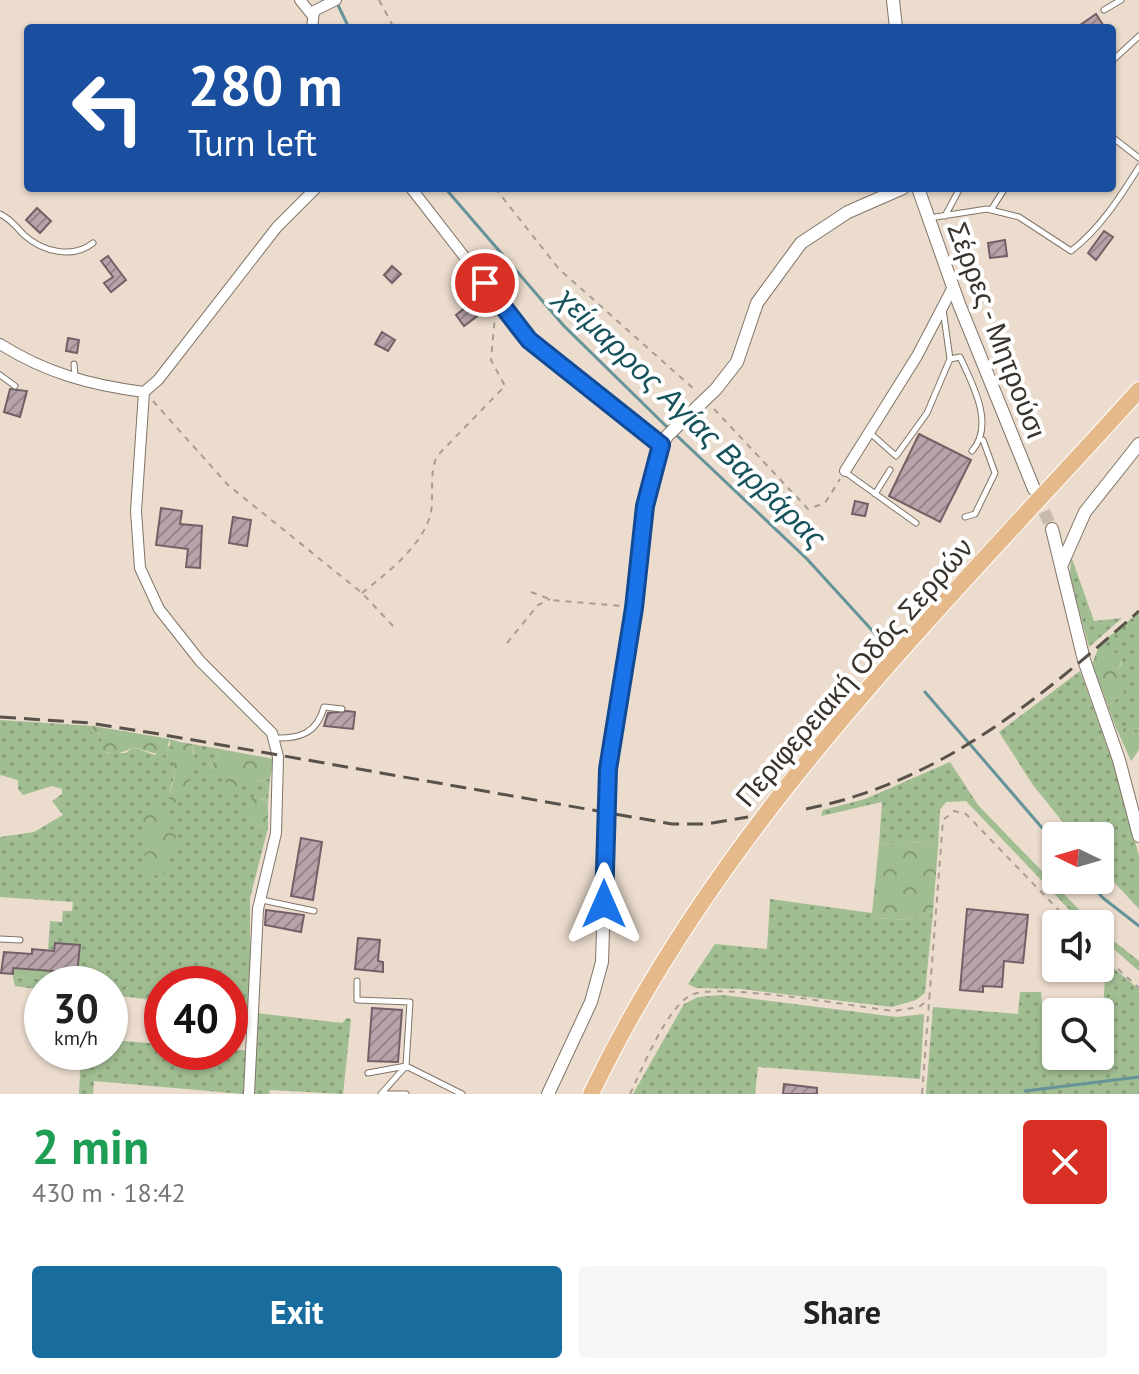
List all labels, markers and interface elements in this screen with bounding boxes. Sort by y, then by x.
text: 280 m [188,49,343,121]
icon: left [56,56,160,160]
text: Turn left [188,119,317,166]
street label: Σέρρες - Μητρούσι [939,217,1056,443]
pin [451,249,519,317]
icon: arrive [463,261,507,305]
water label: χείμαρρος Αγίας Βαρβάρας [546,275,836,557]
street label: Περιφερειακή Οδός Σερρών [727,529,981,814]
north arrow [1042,822,1114,894]
map controls [1042,822,1114,1070]
position arrow [562,862,646,946]
button: sound [1042,910,1114,982]
speed limit sign: 40 [144,966,248,1070]
text: 30 [53,982,99,1034]
button: search [1042,998,1114,1070]
text: km/h [54,1025,98,1051]
text: 2 min [32,1115,149,1177]
button: close [1023,1120,1107,1204]
text: 430 m · 18:42 [32,1176,186,1209]
button: Exit [32,1266,562,1358]
button: Share [578,1266,1107,1358]

